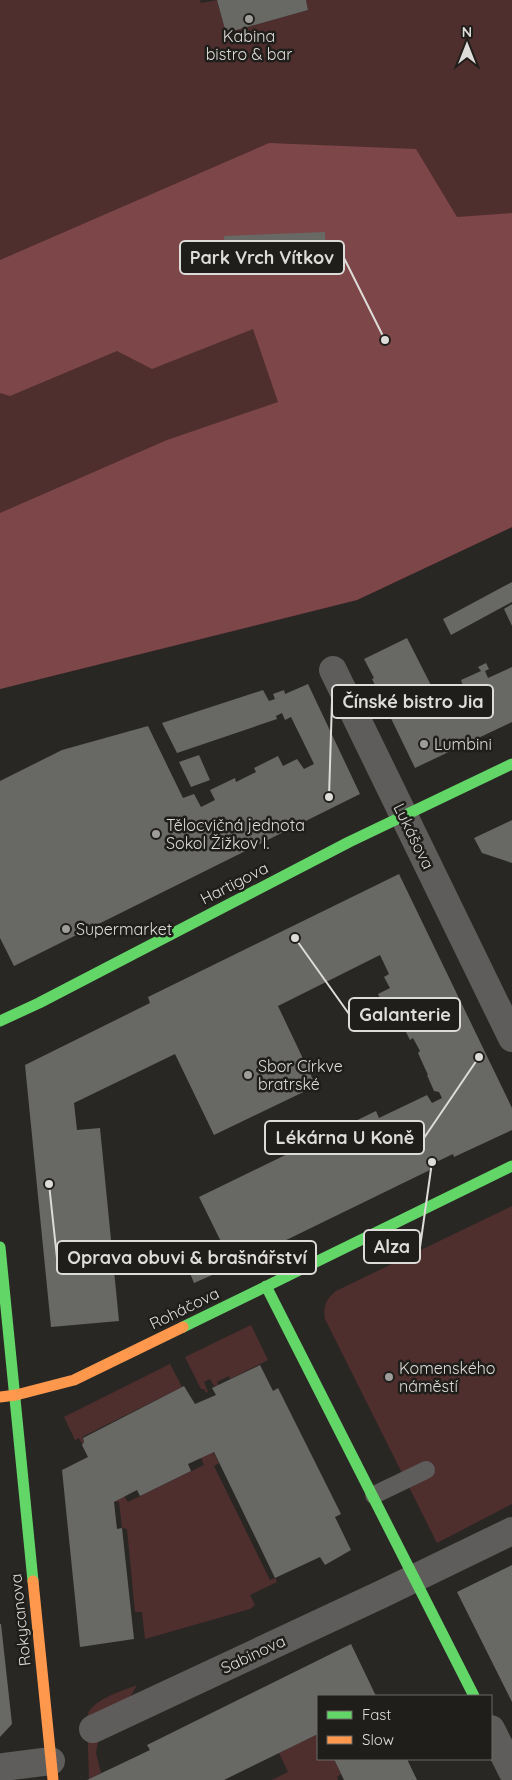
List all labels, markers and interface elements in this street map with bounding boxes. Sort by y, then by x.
marker: Kabina bistro & bar [243,13,255,25]
north arrow [442,20,492,70]
text: N [462,23,472,41]
place label: Kabina bistro & bar [206,26,292,64]
callout: Park Vrch Vítkov [180,241,344,274]
text: Park Vrch Vítkov [190,246,334,269]
callout: Čínské bistro Jia [332,685,493,718]
text: Čínské bistro Jia [342,690,484,713]
place label: Lumbini [434,734,492,754]
marker: Lumbini [418,738,430,750]
street label: Lukášova [389,800,439,872]
place label: Tělocvičná jednota Sokol Žižkov I. [166,815,305,853]
marker: Tělocvičná jednota Sokol Žižkov I. [150,828,162,840]
street label: Hartigova [197,857,271,909]
place label: Supermarket [76,919,172,939]
marker: Supermarket [60,923,72,935]
callout: Galanterie [349,998,460,1031]
text: Galanterie [359,1003,451,1026]
place label: Sbor Církve bratrské [258,1056,343,1094]
marker: Sbor Církve bratrské [242,1069,254,1081]
callout: Lékárna U Koně [265,1121,424,1154]
text: Lékárna U Koně [276,1126,414,1149]
callout: Alza [364,1230,420,1263]
text: Alza [374,1235,410,1258]
callout: Oprava obuvi & brašnářství [57,1241,316,1274]
text: Oprava obuvi & brašnářství [67,1246,308,1269]
street label: Roháčova [146,1283,222,1333]
place label: Komenského náměstí [399,1358,496,1396]
marker: Komenského náměstí [383,1371,395,1383]
street label: Rokycanova [5,1573,35,1667]
street label: Sabinova [218,1630,288,1678]
legend [317,1695,492,1760]
text: Fast [362,1705,391,1724]
text: Slow [362,1730,394,1749]

